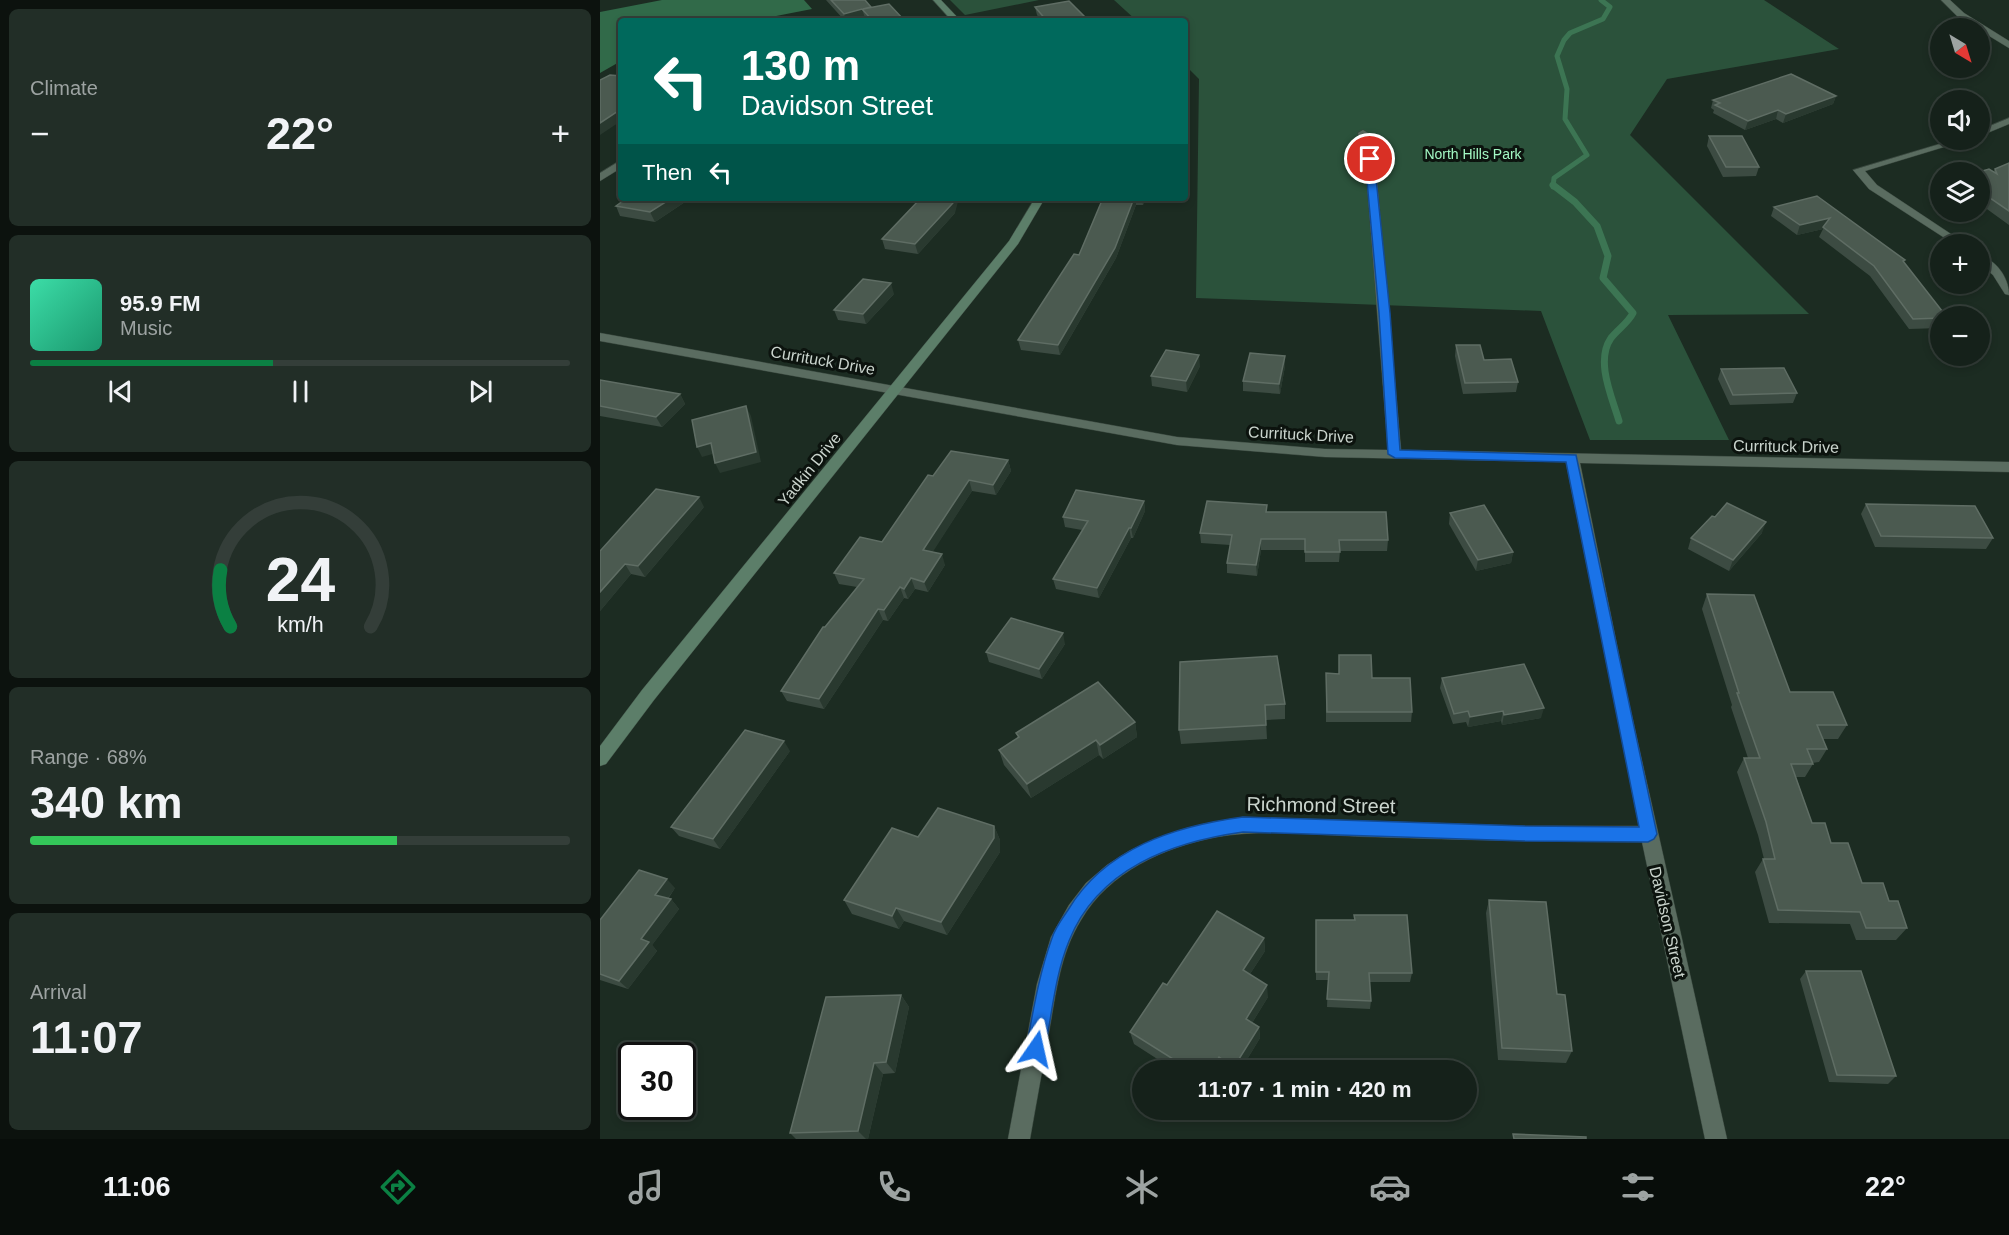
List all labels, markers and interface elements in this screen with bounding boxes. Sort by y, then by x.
north arrow [1930,18,1990,78]
map controls [1930,18,1990,366]
icon: left [642,42,720,120]
text: 130 m [741,42,860,89]
text: Climate [30,77,98,99]
button: sound [1930,90,1990,150]
text: Davidson Street [741,91,933,121]
text: 22° [266,108,334,159]
text: − [30,115,49,152]
text: + [551,115,570,152]
pin [1344,133,1395,184]
icon: arrive [1353,142,1386,175]
park label: North Hills Park [1424,146,1523,162]
icon: left [704,156,737,189]
text: Then [642,160,692,185]
button: layers [1930,162,1990,222]
button: + [1930,234,1990,294]
text: 95.9 FM [120,291,201,316]
button: − [1930,306,1990,366]
text: Music [120,317,172,339]
street label: Currituck Drive [769,343,877,378]
icon: previous [104,375,137,408]
icon: pause [284,375,317,408]
icon: next [464,375,497,408]
street label: Currituck Drive [1248,423,1354,446]
street label: Yadkin Drive [775,429,844,509]
street label: Currituck Drive [1733,437,1839,456]
text: 24 [265,545,335,614]
text: km/h [277,613,323,637]
text: Range · 68% [30,746,147,768]
text: 340 km [30,777,183,828]
street label: Richmond Street [1246,793,1396,817]
street label: Davidson Street [1646,865,1689,980]
text: Arrival [30,981,87,1003]
text: 11:07 [30,1012,143,1063]
position arrow [1004,1017,1068,1081]
speed limit sign: 30 [618,1042,696,1120]
text: 11:07 · 1 min · 420 m [1198,1077,1412,1102]
icon: directions [377,1166,419,1208]
icon: music [625,1166,667,1208]
icon: phone [873,1166,915,1208]
icon: climate [1121,1166,1163,1208]
icon: car [1369,1166,1411,1208]
icon: filters [1617,1166,1659,1208]
text: 11:06 [103,1172,171,1202]
text: 22° [1865,1172,1906,1202]

